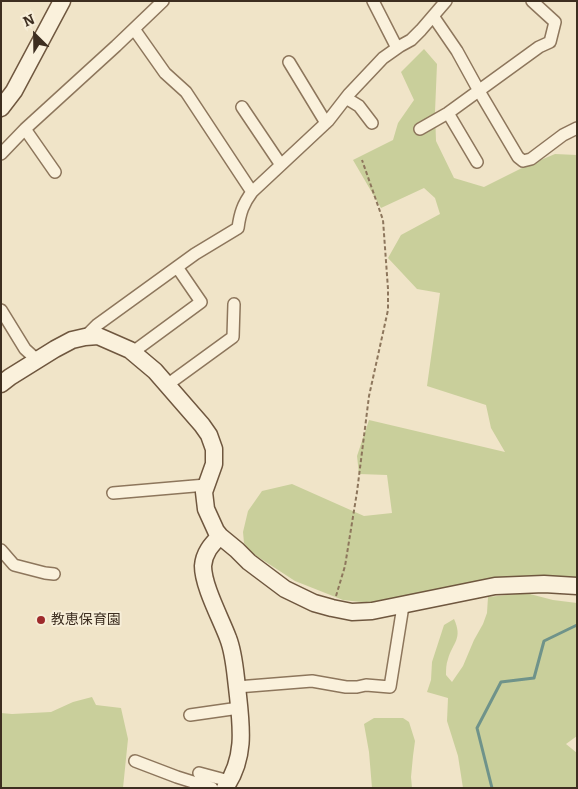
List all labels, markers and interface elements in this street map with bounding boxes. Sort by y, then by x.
north arrow [10,10,60,60]
text: N [21,11,37,31]
place label: 教恵保育園 [51,612,121,628]
marker: 教恵保育園 [35,614,47,626]

